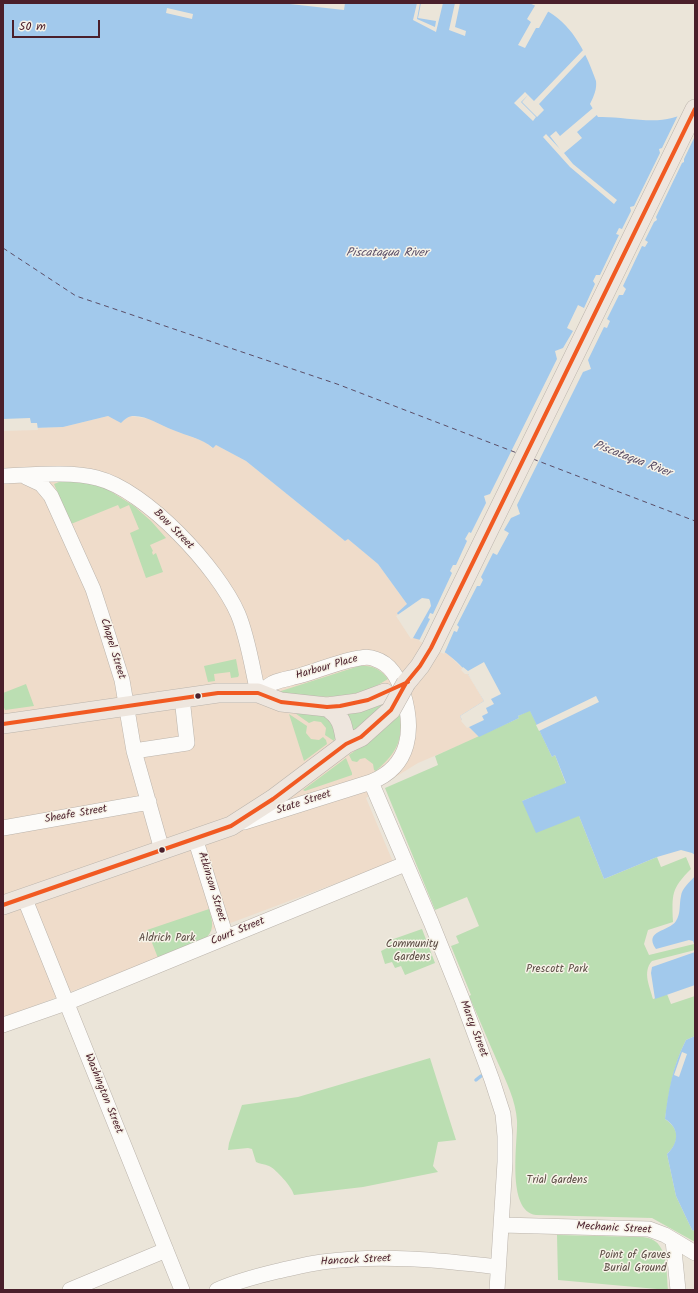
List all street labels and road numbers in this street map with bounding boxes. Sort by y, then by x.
street label: Bow Street [150,507,196,553]
street label: Chapel Street [97,617,127,681]
street label: Harbour Place [294,653,360,683]
street label: State Street [275,788,333,818]
street label: Sheafe Street [44,803,108,827]
street label: Atkinson Street [194,850,228,924]
street label: Court Street [209,915,267,949]
street label: Marcy Street [456,999,490,1059]
street label: Washington Street [81,1052,125,1136]
street label: Mechanic Street [576,1220,652,1238]
street label: Hancock Street [320,1253,392,1269]

